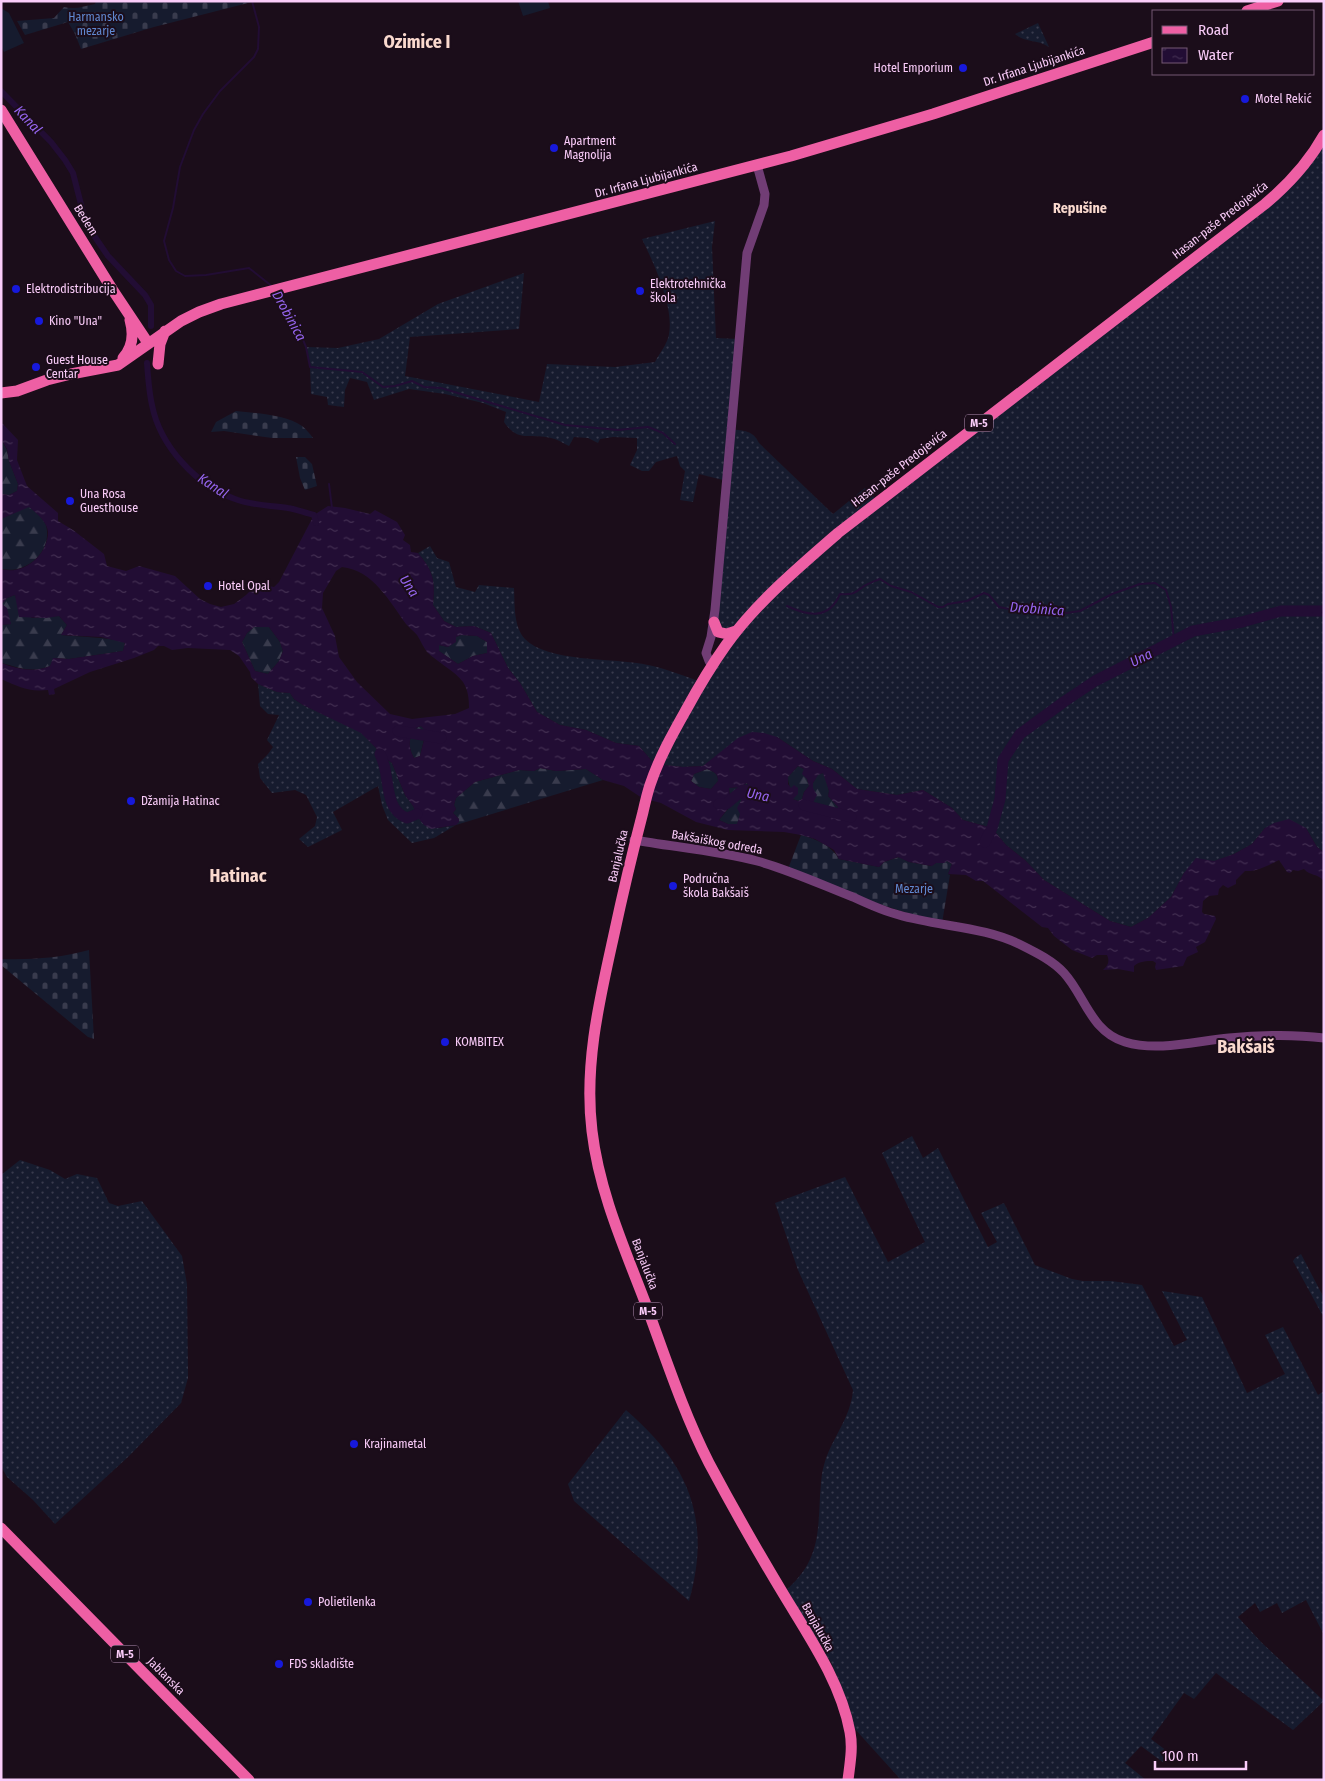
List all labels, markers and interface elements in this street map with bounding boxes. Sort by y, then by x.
park label: Harmansko mezarje [68,10,124,38]
legend [1152,10,1315,75]
text: Road [1198,21,1229,39]
district label: Ozimice I [384,31,450,53]
street label: Dr. Irfana Ljubijankića [982,43,1087,89]
text: Water [1198,46,1234,64]
place label: Hotel Emporium [874,61,953,75]
marker: Hotel Emporium [957,62,969,74]
place label: Motel Rekić [1255,92,1312,106]
marker: Motel Rekić [1239,93,1251,105]
water label: Kanal [11,102,46,138]
place label: Apartment Magnolija [564,134,616,162]
marker: Apartment Magnolija [548,142,560,154]
street label: Dr. Irfana Ljubijankića [593,160,699,200]
street label: Hasan-paše Predojevića [1169,178,1271,262]
district label: Repušine [1053,200,1107,217]
street label: Bedem [71,202,101,238]
place label: Elektrotehnička škola [650,277,726,305]
place label: Elektrodistribucija [26,282,116,296]
marker: Elektrodistribucija [10,283,22,295]
marker: Elektrotehnička škola [634,285,646,297]
water label: Drobinica [268,288,310,344]
place label: Kino "Una" [49,314,102,328]
marker: Kino "Una" [33,315,45,327]
place label: Guest House Centar [46,353,108,381]
marker: Guest House Centar [30,361,42,373]
road number: M-5 [965,414,993,432]
street label: Hasan-paše Predojevića [848,426,950,510]
water label: Kanal [195,470,232,502]
place label: Una Rosa Guesthouse [80,487,138,515]
marker: Una Rosa Guesthouse [64,495,76,507]
water label: Una [396,572,422,600]
place label: Hotel Opal [218,579,270,593]
marker: Hotel Opal [202,580,214,592]
water label: Drobinica [1009,599,1065,619]
water label: Una [1127,645,1155,671]
water label: Una [745,784,771,806]
place label: Džamija Hatinac [141,794,220,808]
marker: Džamija Hatinac [125,795,137,807]
street label: Bakšaiškog odreda [670,827,764,857]
street label: Banjalučka [605,828,631,884]
district label: Hatinac [209,865,267,887]
place label: Područna škola Bakšaiš [683,872,749,900]
marker: Područna škola Bakšaiš [667,880,679,892]
park label: Mezarje [895,882,933,896]
place label: KOMBITEX [455,1035,504,1049]
marker: KOMBITEX [439,1036,451,1048]
district label: Bakšaiš [1217,1036,1275,1058]
street label: Banjalučka [629,1237,661,1292]
road number: M-5 [634,1302,662,1320]
place label: Krajinametal [364,1437,426,1451]
marker: Krajinametal [348,1438,360,1450]
place label: Polietilenka [318,1595,376,1609]
marker: Polietilenka [302,1596,314,1608]
street label: Banjalučka [799,1600,837,1654]
road number: M-5 [111,1646,139,1662]
street label: Jablanska [144,1654,188,1698]
place label: FDS skladište [289,1657,354,1671]
marker: FDS skladište [273,1658,285,1670]
scale bar [1155,1738,1246,1770]
text: 100 m [1162,1747,1199,1765]

